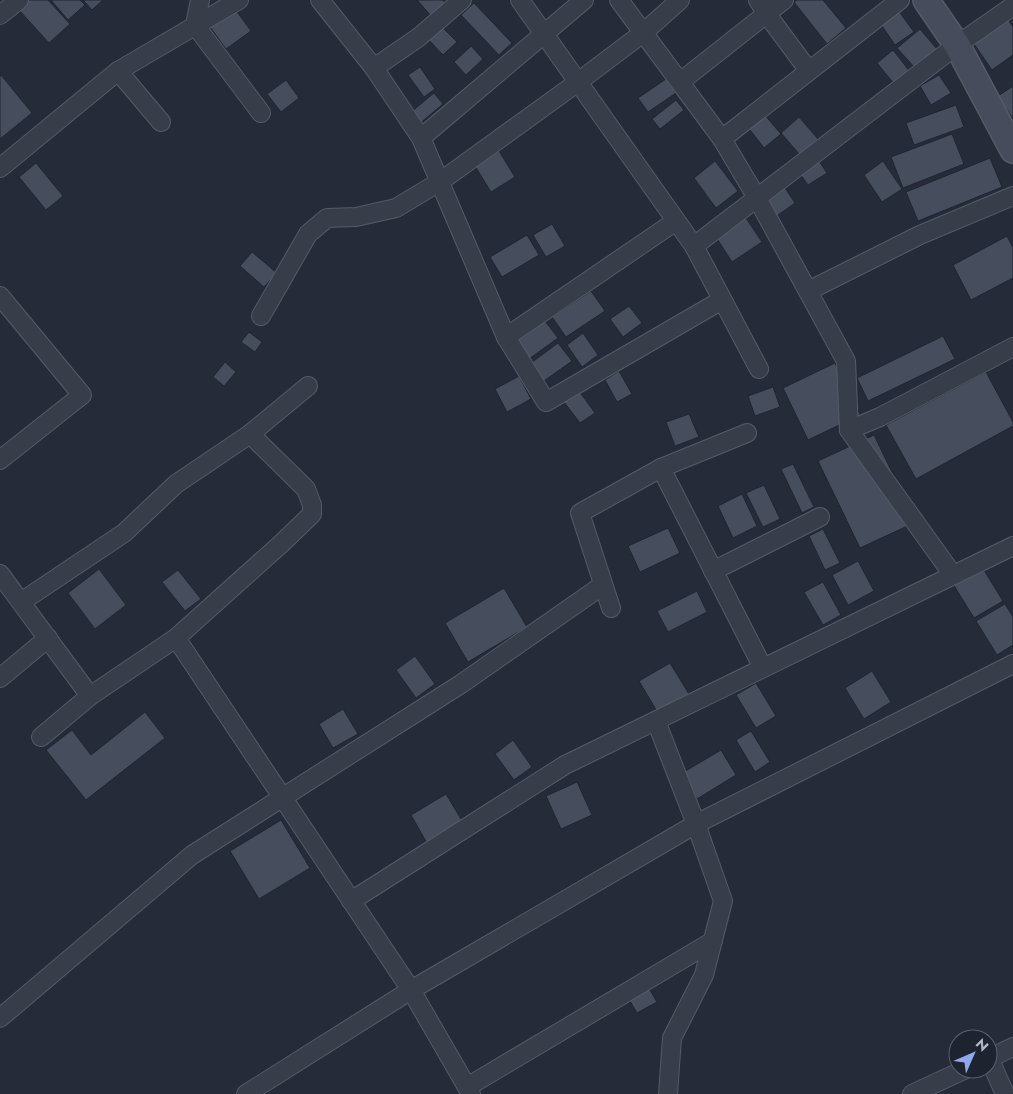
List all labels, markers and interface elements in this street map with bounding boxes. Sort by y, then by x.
north arrow [948,1029,998,1079]
text: N [971,1034,993,1056]

